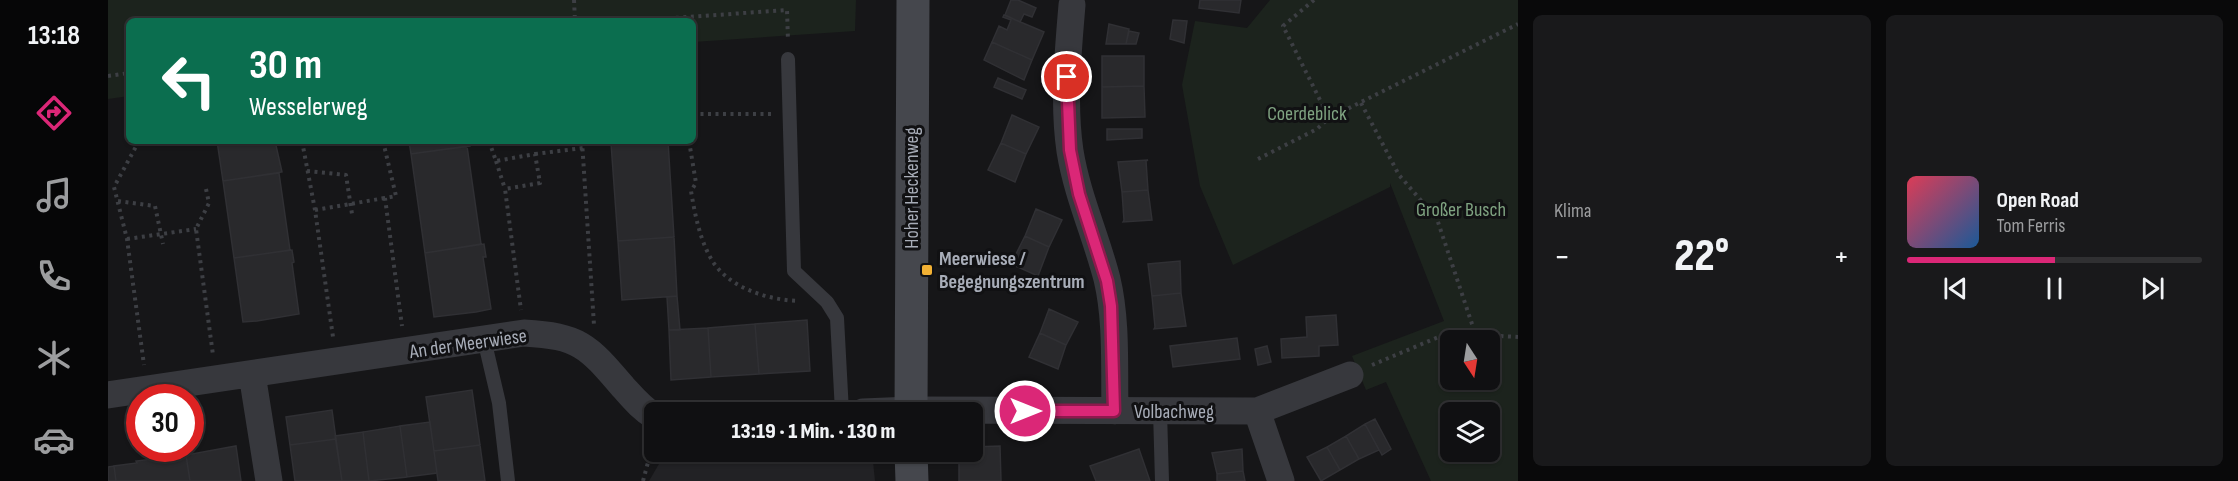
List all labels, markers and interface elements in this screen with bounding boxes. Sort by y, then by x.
text: 13:18 [28,20,80,52]
text: 30 m [249,40,322,91]
icon: left [150,42,228,120]
pin [1041,51,1092,102]
icon: arrive [1050,60,1083,93]
text: Wesselerweg [249,91,368,123]
icon: directions [33,92,75,134]
park label: Coerdeblick [1267,102,1347,126]
street label: Hoher Heckenweg [900,127,924,249]
icon: music [33,174,75,216]
text: Open Road [1997,187,2079,214]
park label: Großer Busch [1416,198,1506,222]
text: Klima [1554,199,1592,223]
text: Tom Ferris [1997,214,2065,238]
text: 22° [1674,229,1729,284]
text: − [1554,237,1570,277]
text: + [1833,237,1849,277]
place label: Meerwiese / Begegnungszentrum [939,247,1084,294]
icon: phone [33,255,75,297]
marker: Meerwiese / Begegnungszentrum [920,263,934,277]
icon: previous [1939,272,1972,305]
icon: pause [2038,272,2071,305]
icon: next [2136,272,2169,305]
street label: An der Meerwiese [407,324,528,364]
north arrow [1440,330,1500,390]
map controls [1440,330,1500,462]
icon: climate [33,337,75,379]
position arrow [993,379,1057,443]
speed limit sign: 30 [126,384,204,462]
street label: Volbachweg [1134,400,1214,424]
button: layers [1440,402,1500,462]
text: 13:19 · 1 Min. · 130 m [732,418,895,445]
icon: car [33,419,75,461]

